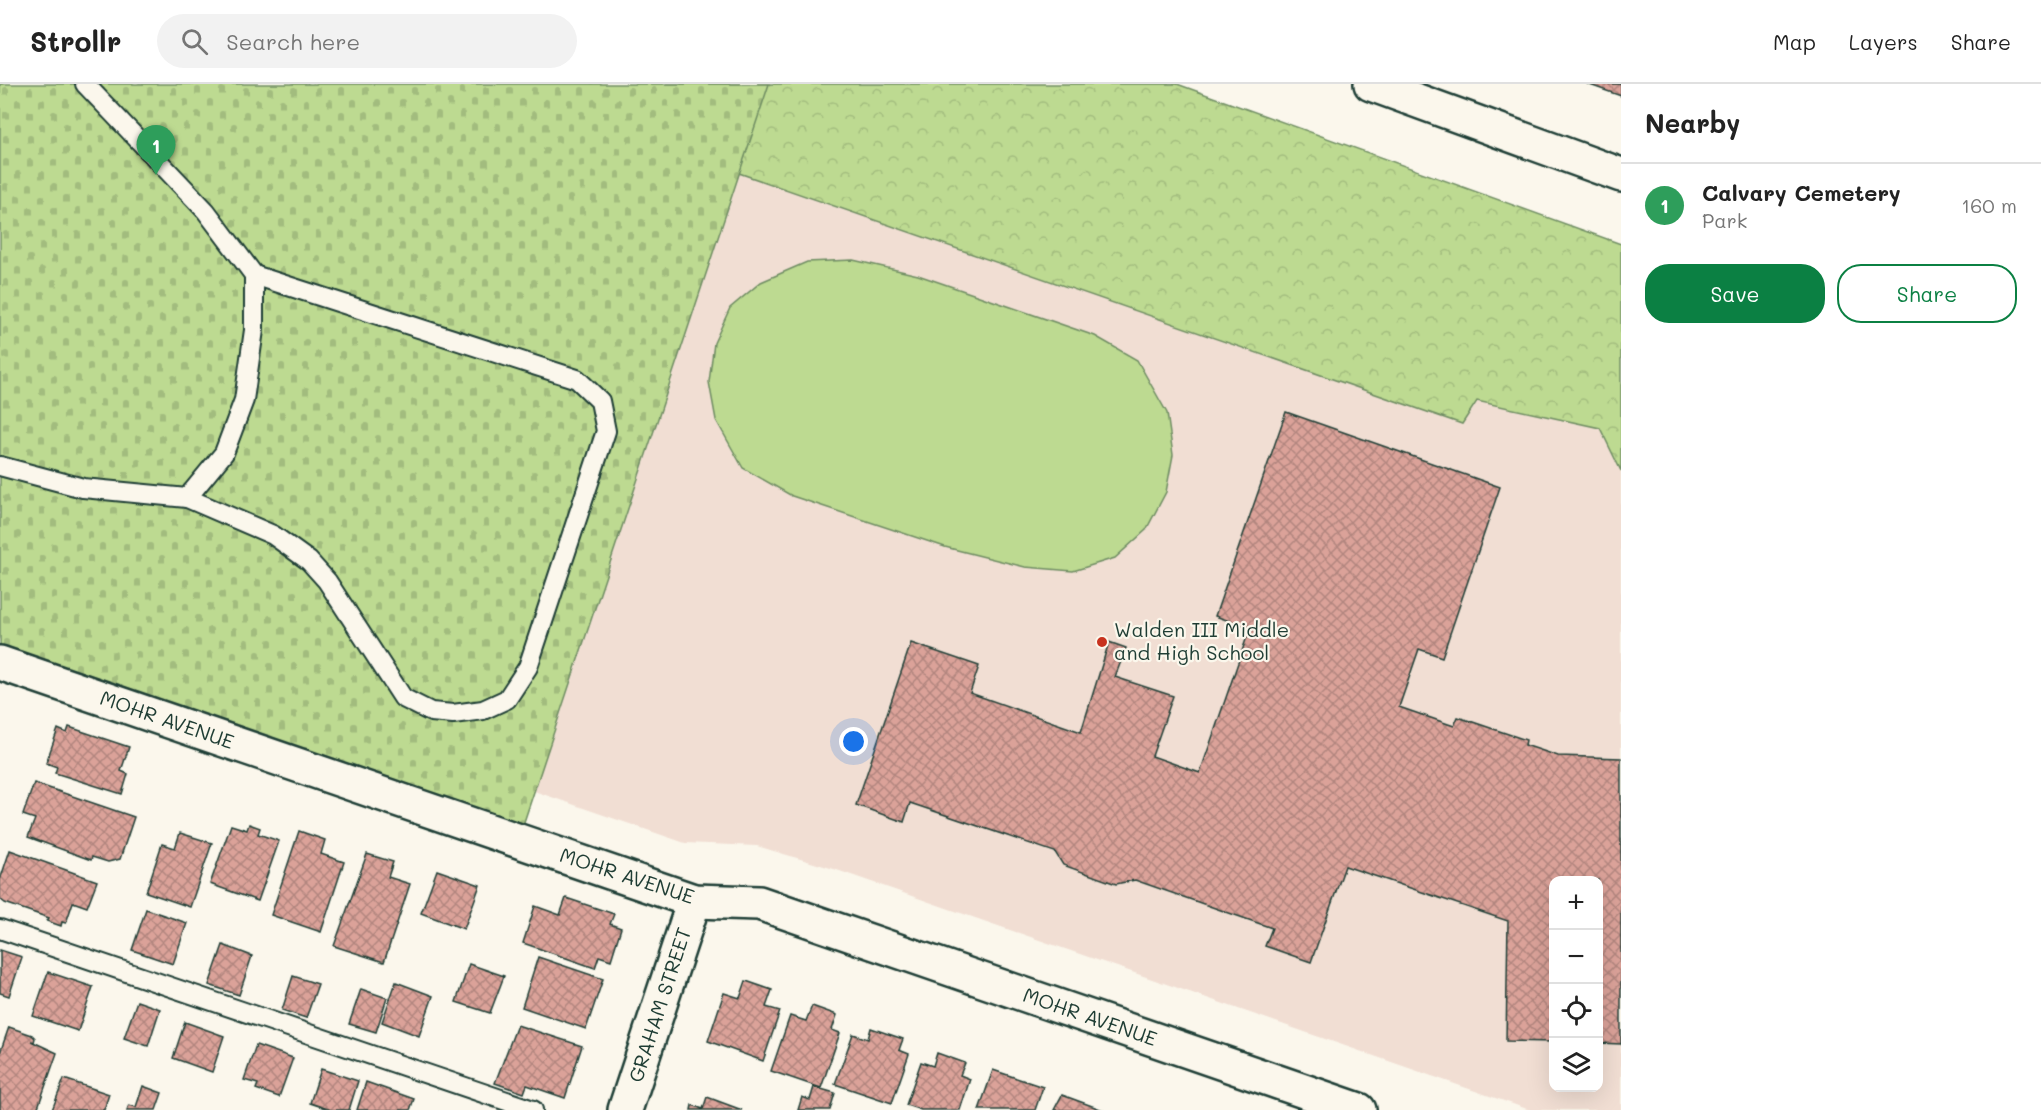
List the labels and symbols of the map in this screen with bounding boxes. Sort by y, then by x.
pin: 1 [136,126,176,175]
place label: Walden III Middle and High School [1114,616,1289,665]
marker: Walden III Middle and High School [1095,635,1109,649]
street label: MOHR AVENUE [97,684,238,754]
your location [839,727,868,756]
street label: MOHR AVENUE [557,841,698,909]
street label: GRAHAM STREET [622,924,696,1085]
street label: MOHR AVENUE [1020,981,1161,1051]

